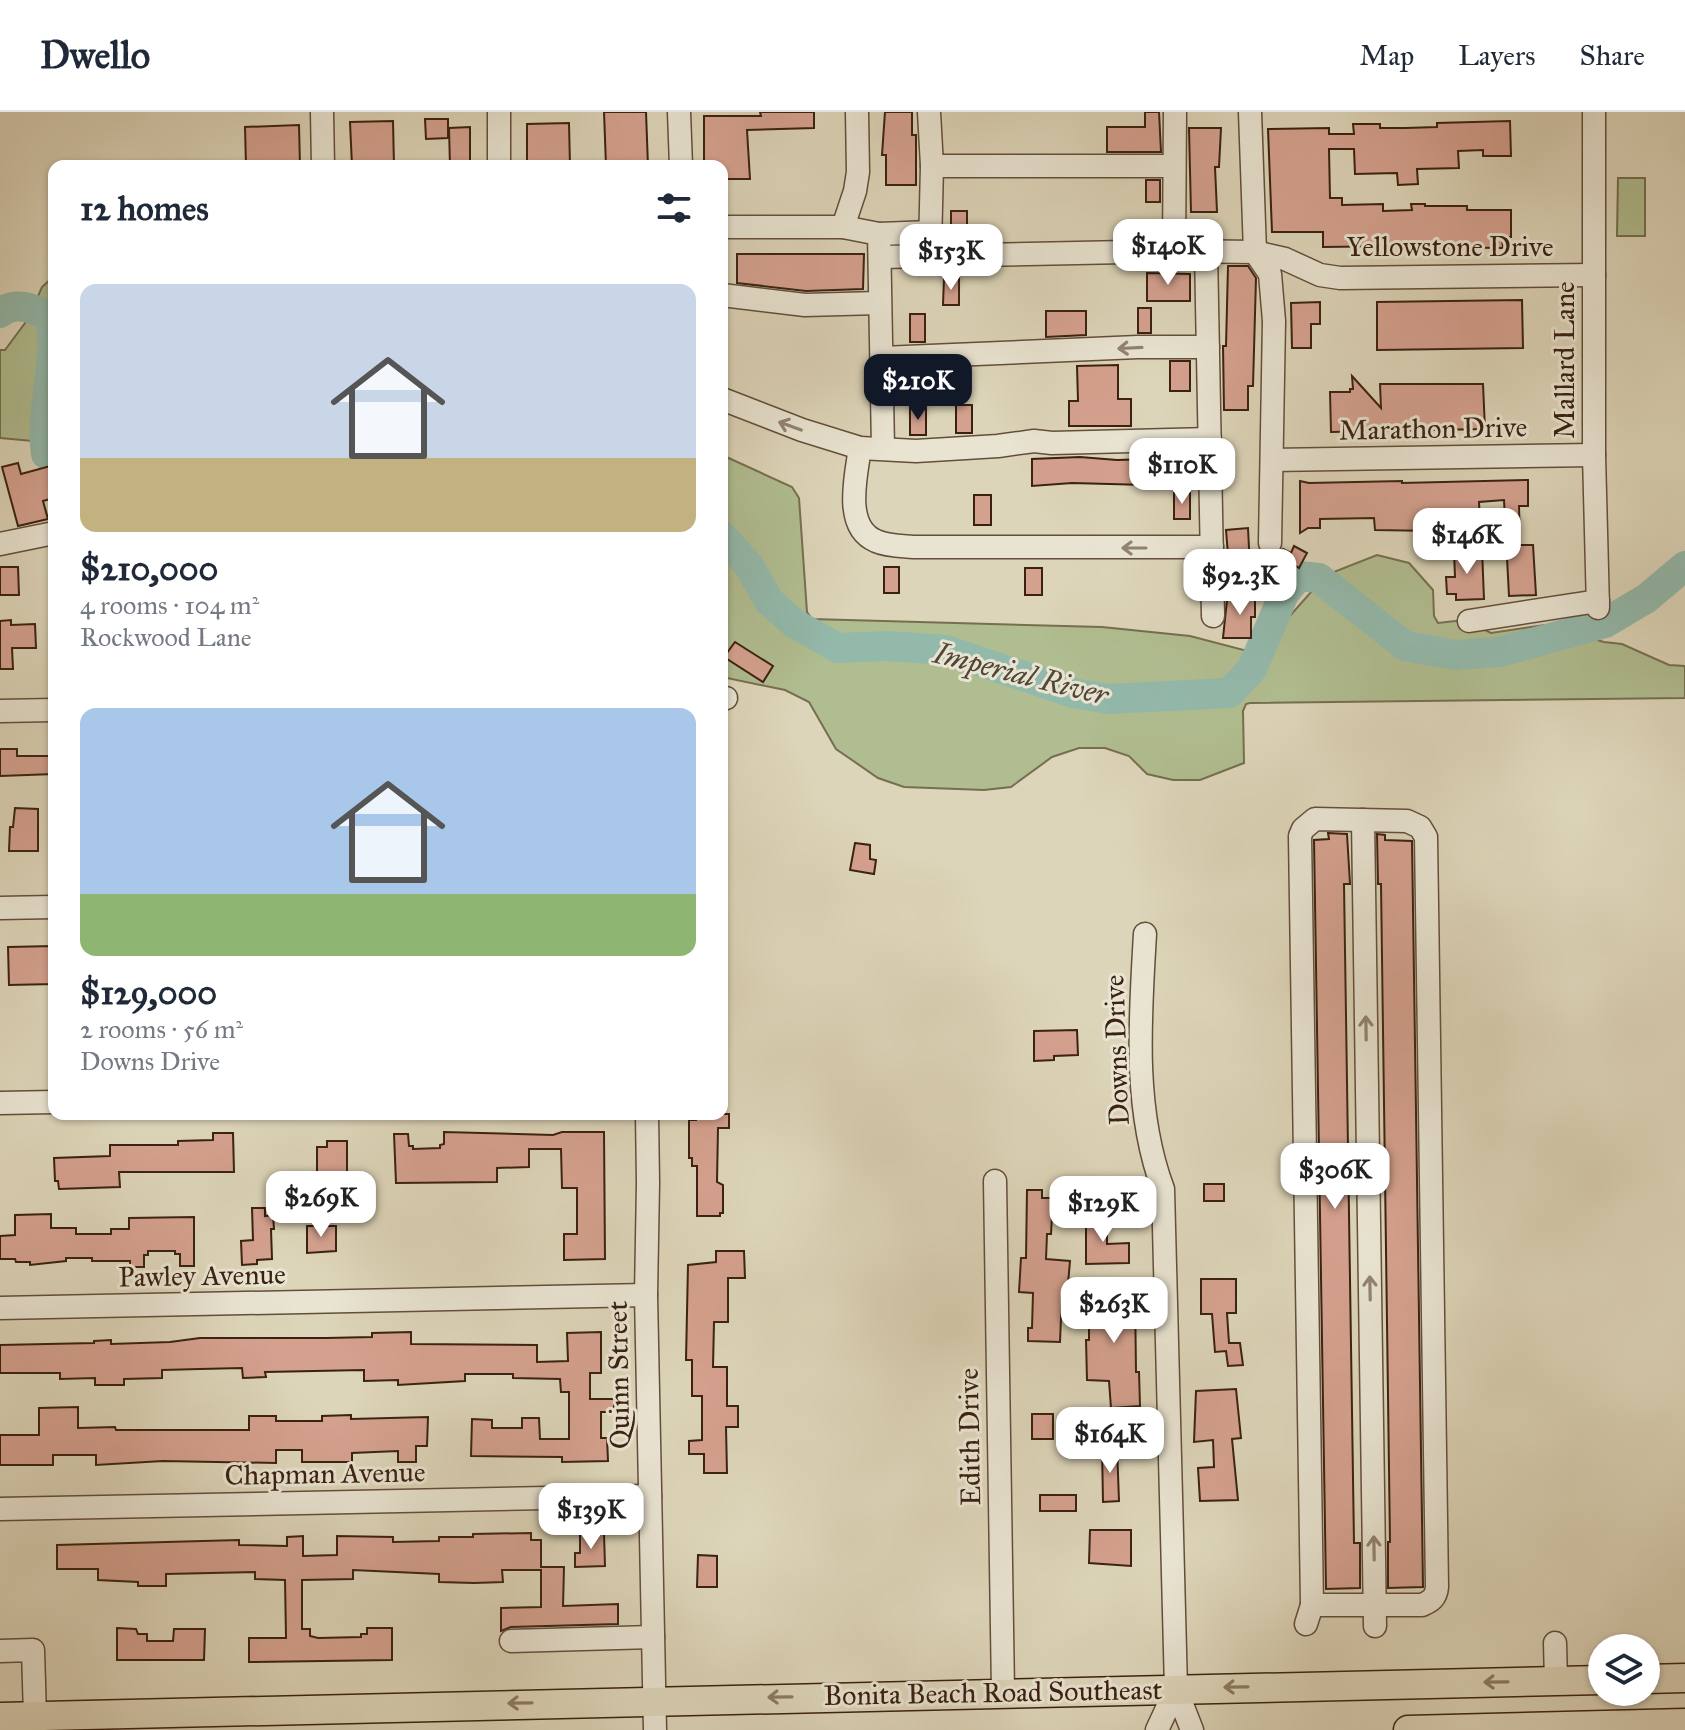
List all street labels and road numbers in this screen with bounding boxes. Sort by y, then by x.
street label: Yellowstone Drive [1346,229,1554,264]
street label: Mallard Lane [1547,281,1582,439]
street label: Marathon Drive [1338,409,1528,448]
street label: Downs Drive [1096,974,1137,1126]
street label: Pawley Avenue [118,1257,286,1294]
street label: Quinn Street [600,1300,637,1449]
street label: Edith Drive [951,1368,988,1506]
street label: Chapman Avenue [224,1454,426,1493]
street label: Bonita Beach Road Southeast [823,1672,1163,1713]

